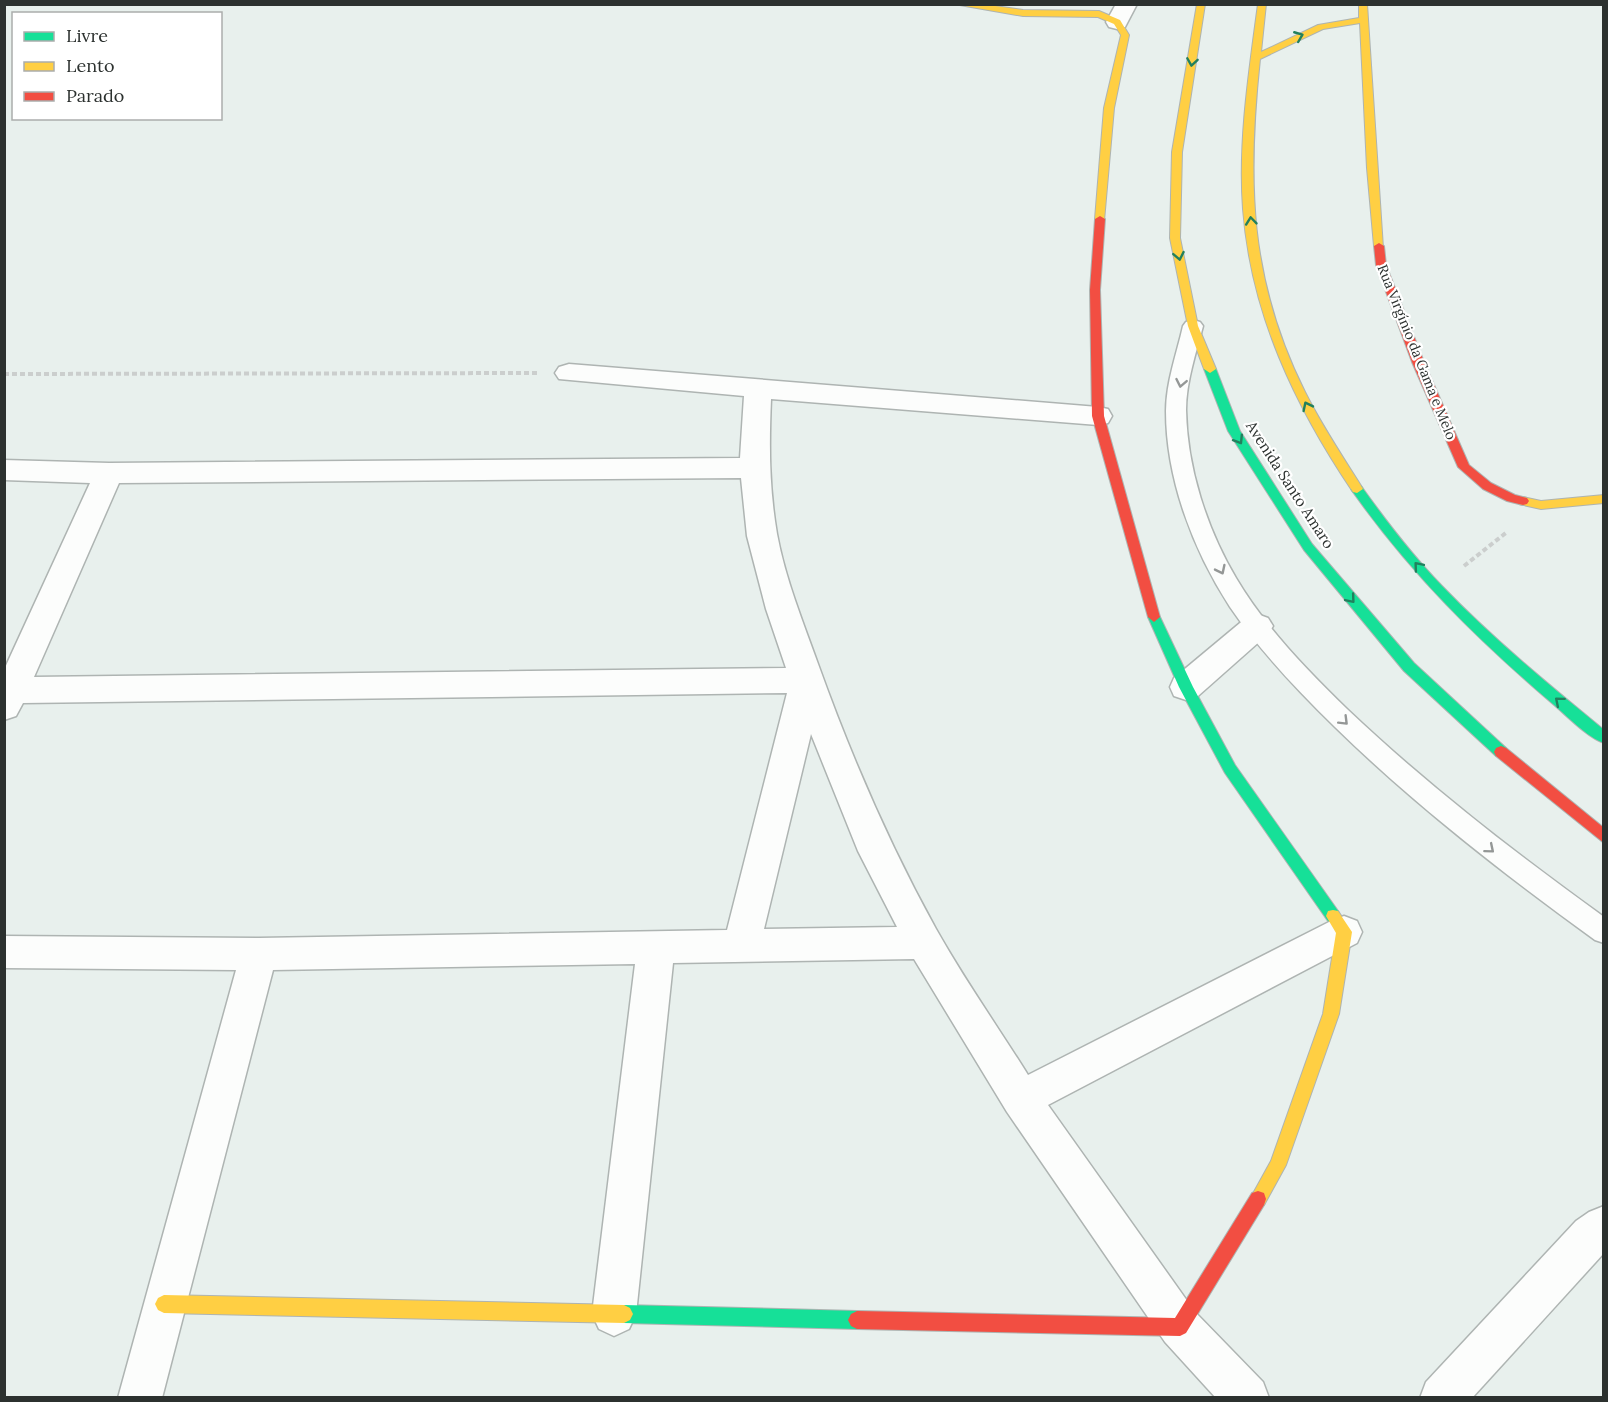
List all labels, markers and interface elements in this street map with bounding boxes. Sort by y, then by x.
legend [12,12,222,120]
text: Livre [66,24,108,47]
one-way arrow [1293,31,1303,44]
text: Lento [66,54,114,77]
one-way arrow [1186,58,1198,67]
text: Parado [66,84,124,107]
one-way arrow [1245,217,1258,226]
one-way arrow [1172,250,1185,260]
street label: Rua Virgínio da Gama e Melo [1374,262,1460,442]
one-way arrow [1175,378,1188,388]
one-way arrow [1303,402,1314,413]
street label: Avenida Santo Amaro [1242,417,1339,552]
one-way arrow [1232,434,1244,444]
one-way arrow [1414,562,1425,573]
one-way arrow [1214,564,1225,575]
one-way arrow [1344,592,1355,603]
one-way arrow [1554,697,1565,708]
one-way arrow [1336,713,1347,724]
one-way arrow [1484,841,1495,852]

